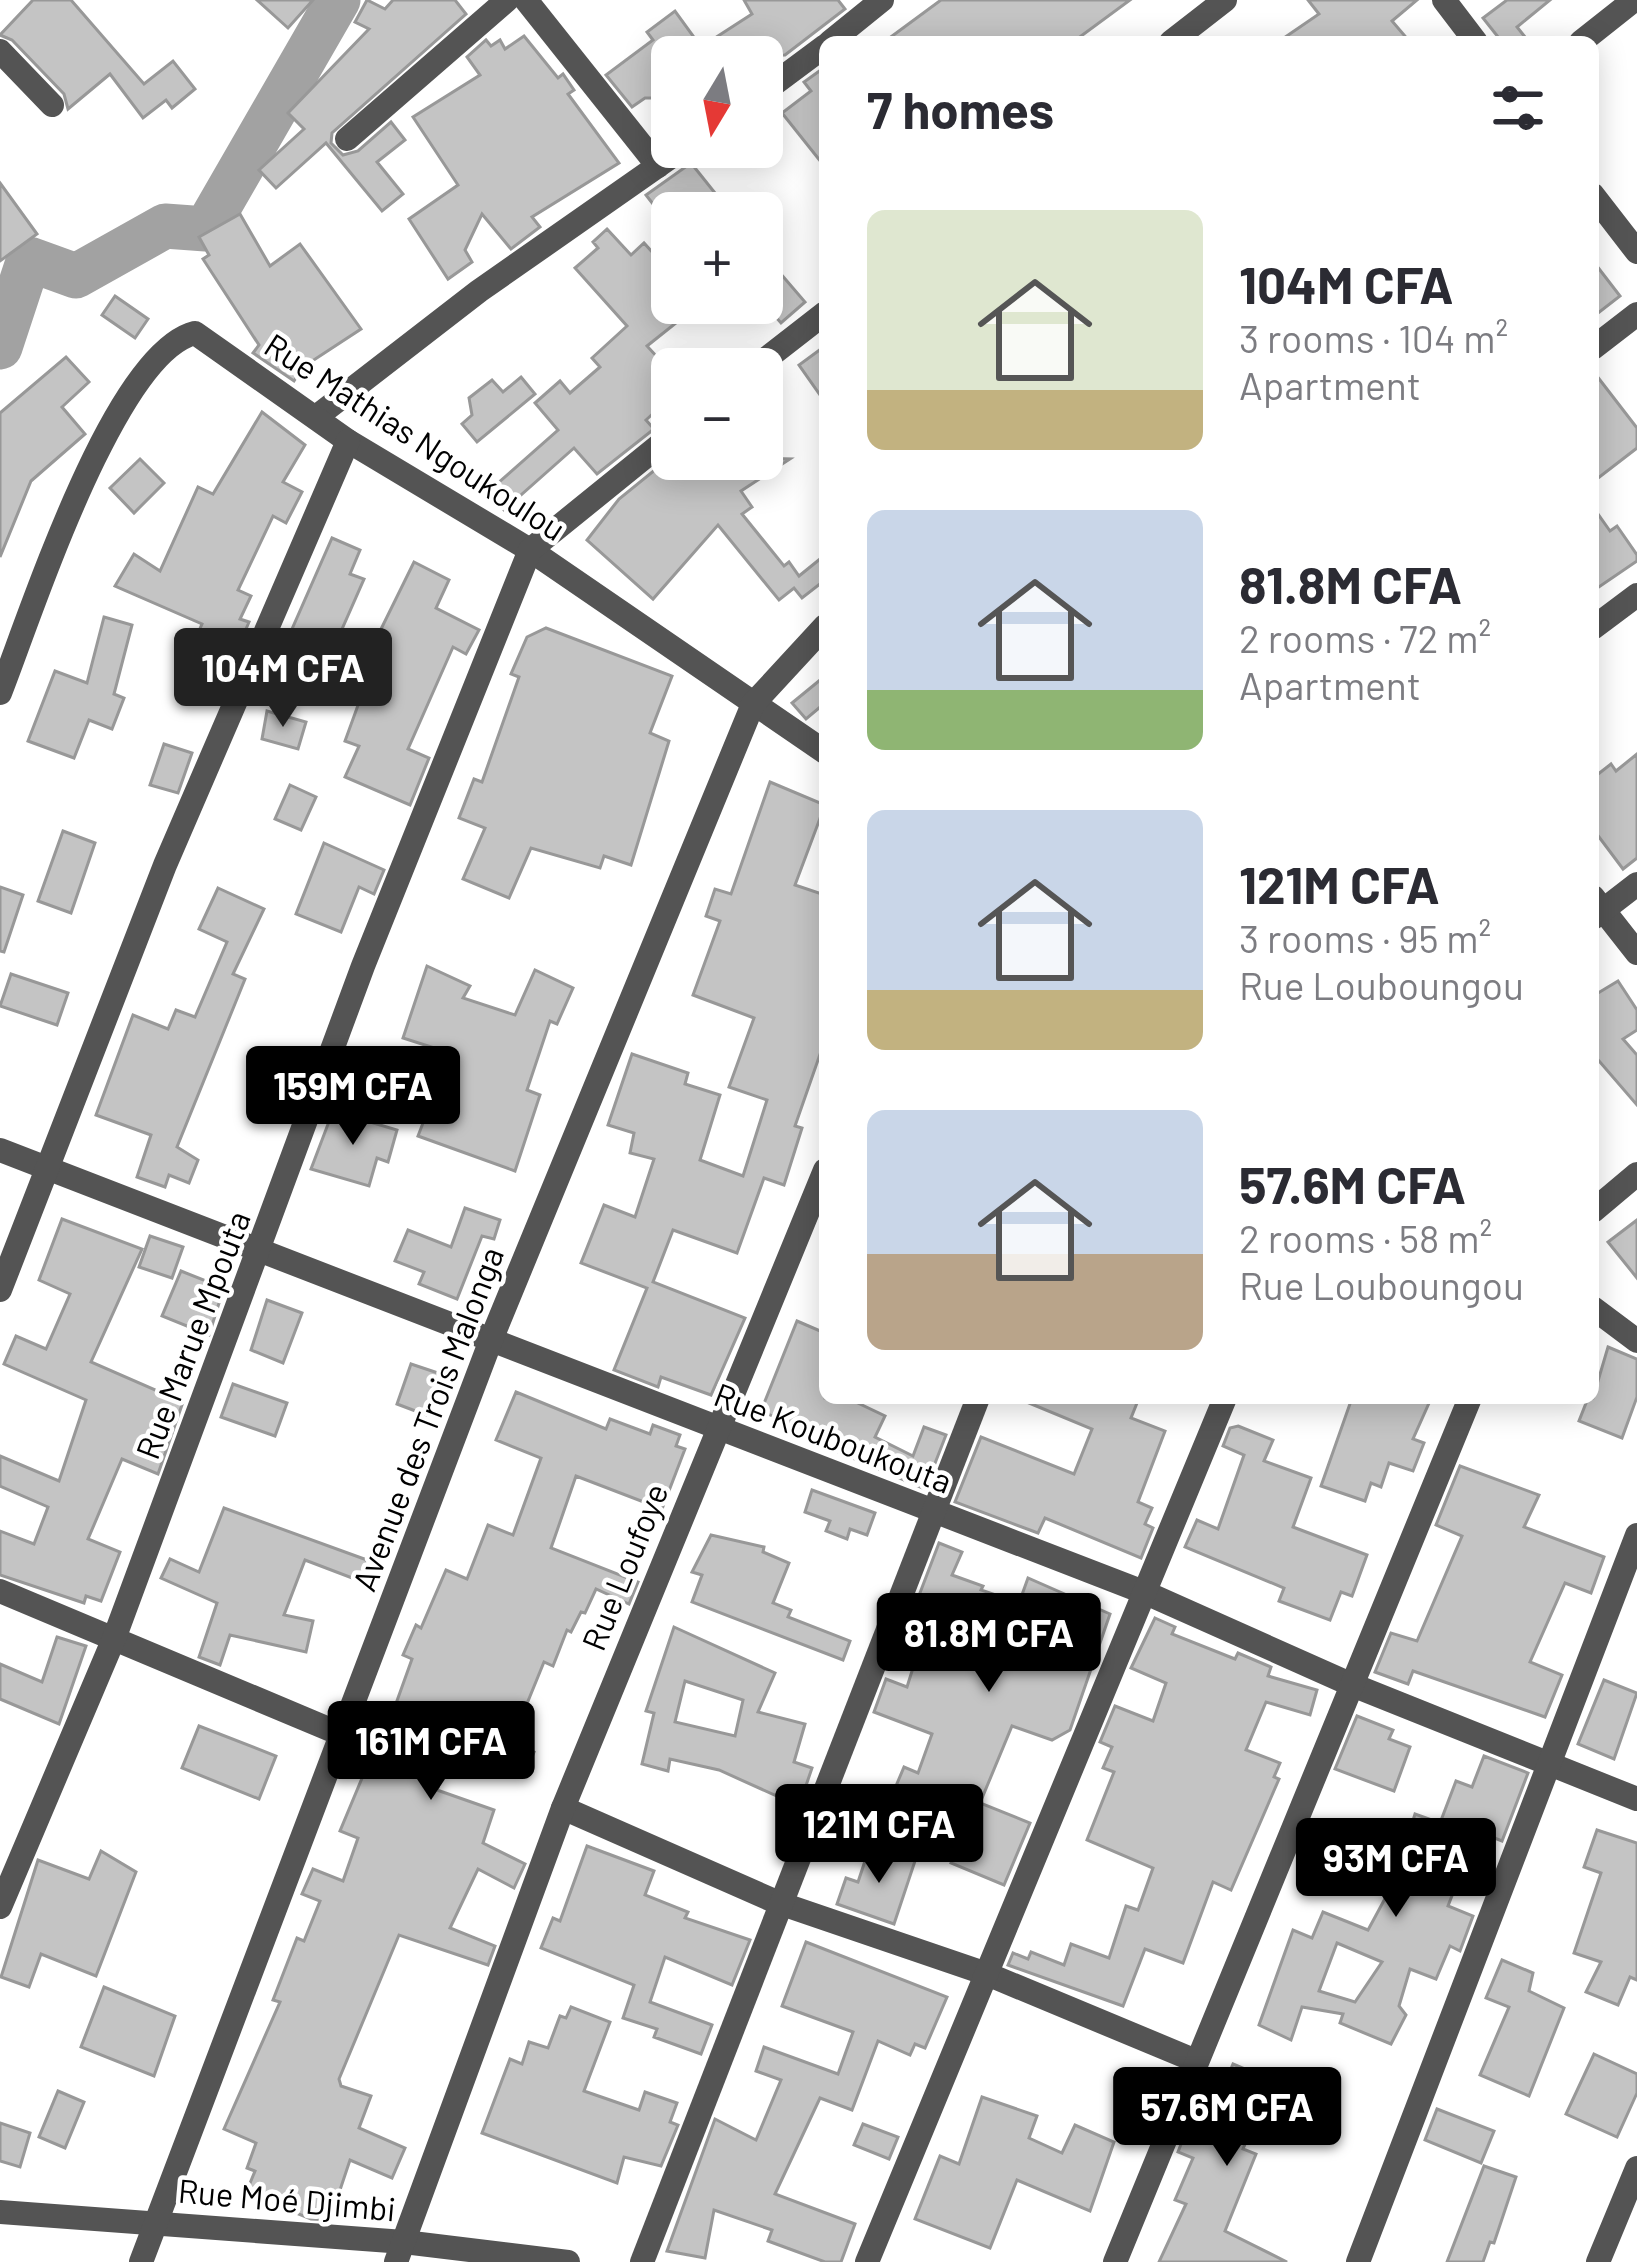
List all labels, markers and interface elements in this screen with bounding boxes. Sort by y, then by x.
north arrow [651,36,783,168]
map controls [651,36,783,480]
icon: filters [1485,75,1551,141]
text: 7 homes [867,78,1054,139]
button: + [651,192,783,324]
text: 104M CFA [1239,253,1453,314]
icon: home [963,258,1107,402]
text: 3 rooms · 104 m² [1239,314,1508,361]
street label: Rue Mathias Ngoukoulou [258,324,573,548]
button: − [651,348,783,480]
text: Apartment [1239,361,1421,408]
text: 81.8M CFA [1239,553,1462,614]
icon: home [963,558,1107,702]
text: 2 rooms · 72 m² [1239,614,1491,661]
pin: 104M CFA [159,628,407,730]
text: 104M CFA [201,643,365,690]
text: Apartment [1239,661,1421,708]
text: 121M CFA [1239,853,1440,914]
icon: home [963,858,1107,1002]
text: 3 rooms · 95 m² [1239,914,1491,961]
text: Rue Louboungou [1239,961,1524,1008]
pin: 159M CFA [229,1046,477,1148]
text: 159M CFA [273,1061,433,1108]
text: 57.6M CFA [1239,1153,1466,1214]
icon: home [963,1158,1107,1302]
street label: Rue Marue Mpouta [126,1205,258,1464]
text: 2 rooms · 58 m² [1239,1214,1492,1261]
street label: Avenue des Trois Malonga [343,1241,511,1596]
text: Rue Louboungou [1239,1261,1524,1308]
street label: Rue Kouboukouta [709,1373,958,1501]
street label: Rue Loufoye [573,1477,676,1656]
pin: 81.8M CFA [852,1593,1126,1695]
text: 81.8M CFA [904,1608,1074,1655]
pin: 161M CFA [307,1701,555,1803]
text: 161M CFA [355,1716,507,1763]
pin: 121M CFA [755,1784,1003,1886]
text: 121M CFA [802,1799,956,1846]
pin: 93M CFA [1285,1818,1507,1920]
text: 93M CFA [1323,1833,1469,1880]
pin: 57.6M CFA [1090,2067,1364,2169]
text: 57.6M CFA [1140,2082,1314,2129]
street label: Rue Moé Djimbi [177,2170,398,2228]

